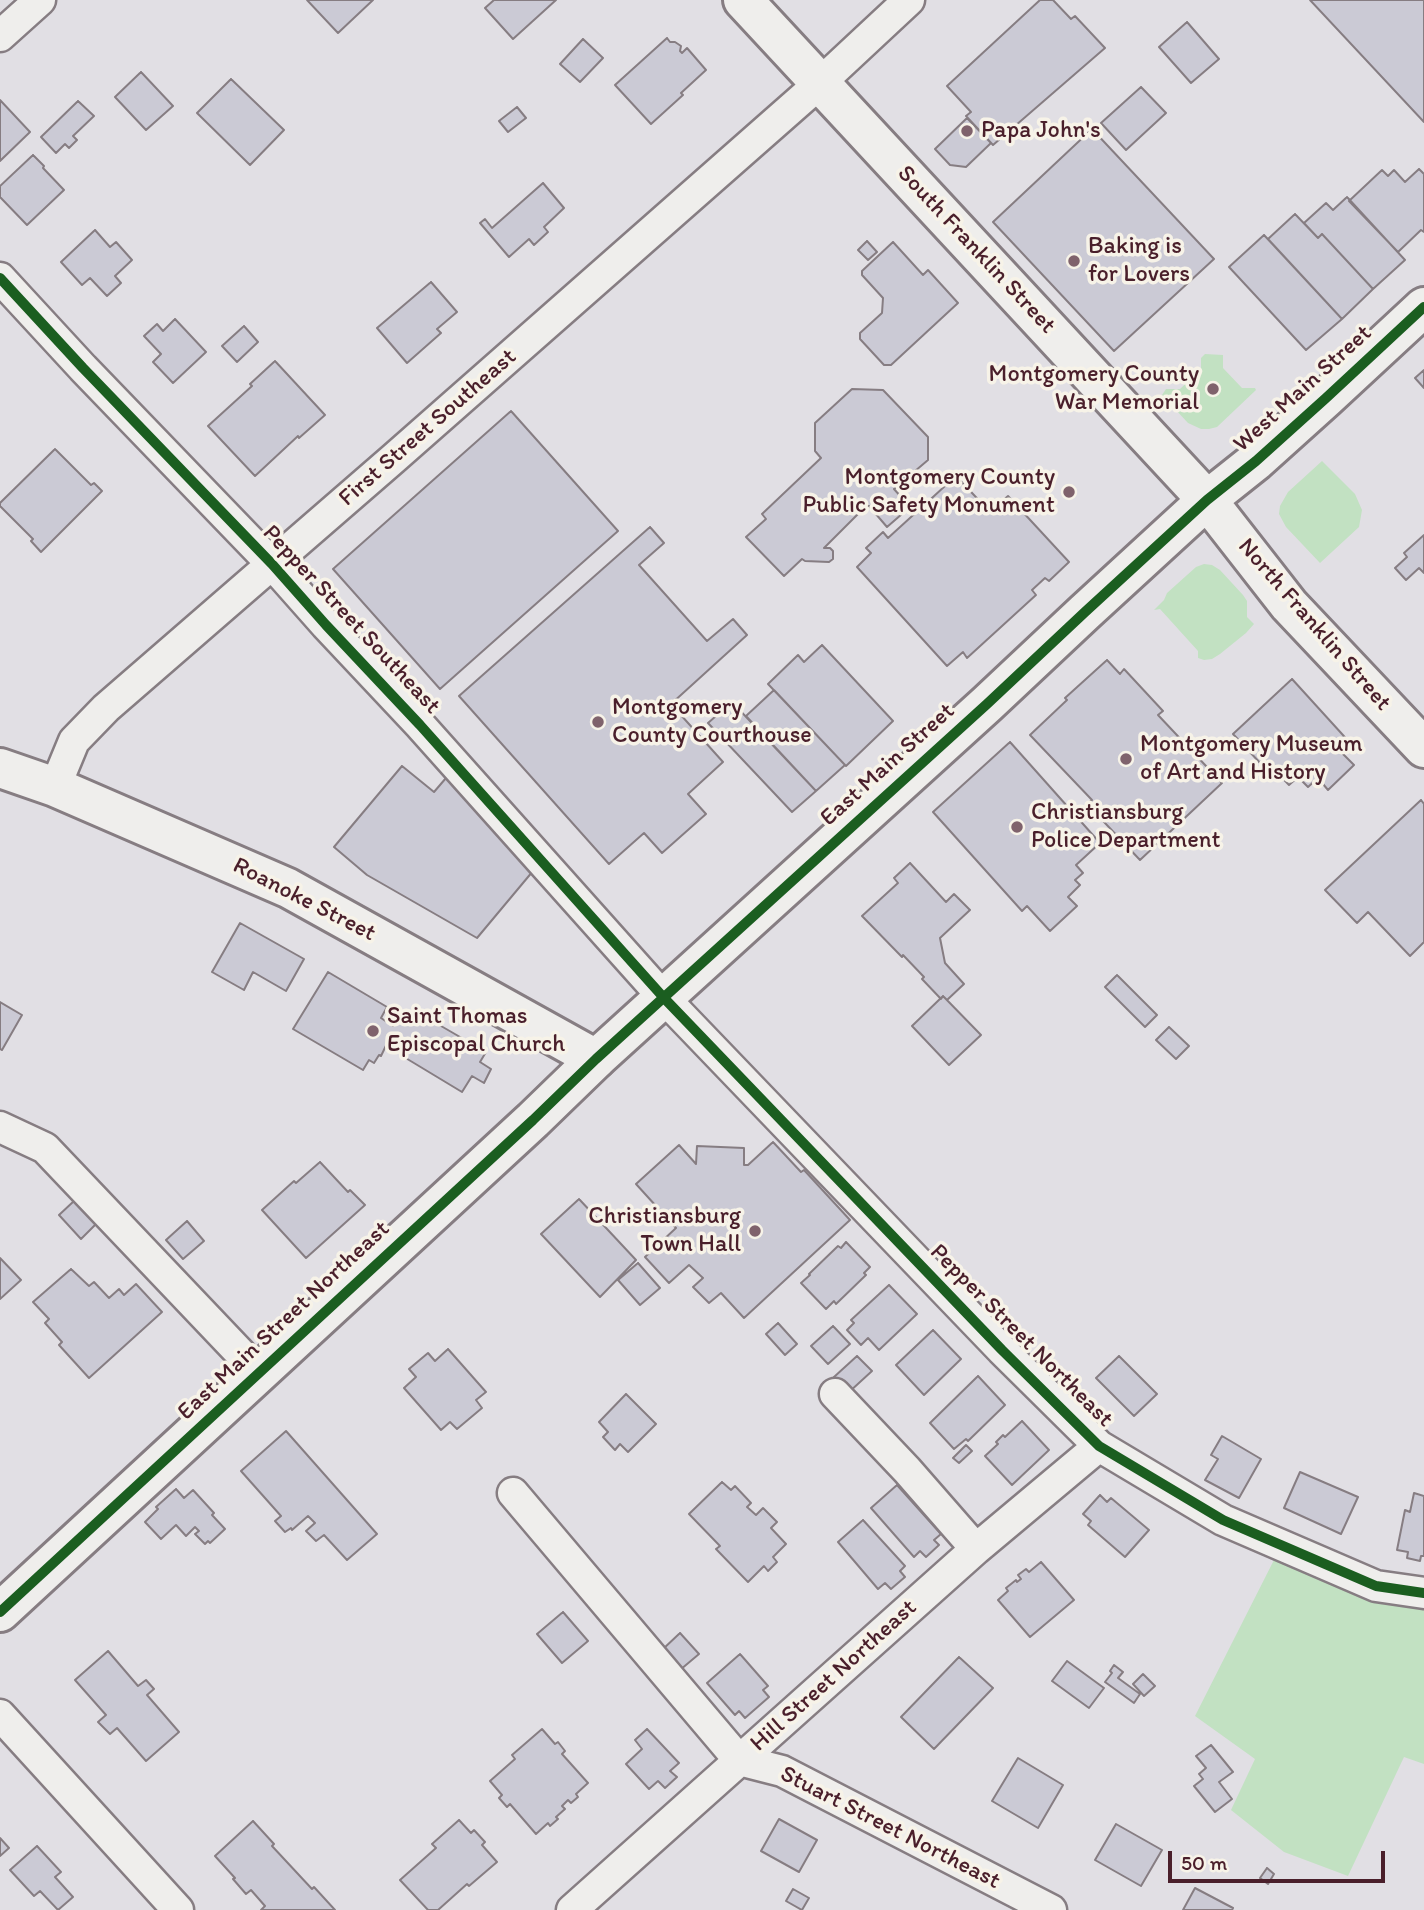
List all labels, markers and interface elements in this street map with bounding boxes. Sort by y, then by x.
place label: Papa John's [981,117,1101,145]
marker: Papa John's [959,123,975,139]
street label: South Franklin Street [891,160,1061,340]
place label: Baking is for Lovers [1088,233,1190,289]
marker: Baking is for Lovers [1066,253,1082,269]
street label: West Main Street [1228,319,1378,459]
street label: First Street Southeast [333,343,523,513]
place label: Montgomery County War Memorial [989,361,1199,417]
marker: Montgomery County War Memorial [1205,381,1221,397]
place label: Montgomery County Public Safety Monument [803,464,1055,520]
marker: Montgomery County Public Safety Monument [1061,484,1077,500]
street label: Pepper Street Southeast [256,519,446,721]
street label: North Franklin Street [1231,533,1397,717]
place label: Montgomery County Courthouse [612,694,812,750]
street label: East Main Street [815,697,961,833]
marker: Montgomery County Courthouse [590,714,606,730]
place label: Montgomery Museum of Art and History [1140,731,1363,787]
marker: Montgomery Museum of Art and History [1118,751,1134,767]
place label: Christiansburg Police Department [1031,799,1221,855]
marker: Christiansburg Police Department [1009,819,1025,835]
street label: Roanoke Street [228,852,380,948]
place label: Saint Thomas Episcopal Church [387,1003,565,1059]
marker: Saint Thomas Episcopal Church [365,1023,381,1039]
place label: Christiansburg Town Hall [588,1203,741,1259]
street label: East Main Street Northeast [172,1215,396,1427]
marker: Christiansburg Town Hall [747,1223,763,1239]
street label: Pepper Street Northeast [923,1238,1119,1434]
street label: Hill Street Northeast [745,1594,923,1758]
street label: Stuart Street Northeast [775,1760,1005,1896]
scale bar [1172,1836,1389,1880]
text: 50 m [1181,1850,1227,1875]

